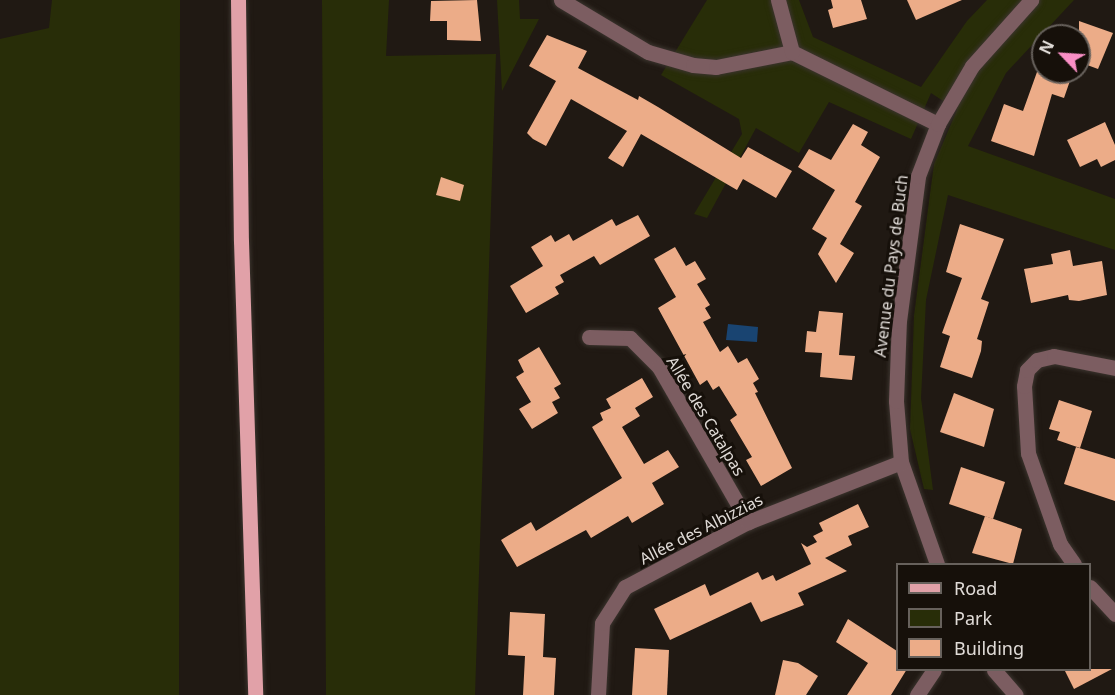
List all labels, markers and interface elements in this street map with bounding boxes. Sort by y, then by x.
north arrow [1031,24,1091,84]
text: N [1034,37,1059,58]
street label: Avenue du Pays de Buch [870,174,912,358]
street label: Allée des Catalpas [663,353,749,479]
street label: Allée des Albizzias [636,490,766,568]
legend [896,563,1091,671]
text: Road [954,576,997,600]
text: Park [954,606,992,630]
text: Building [954,636,1024,660]

